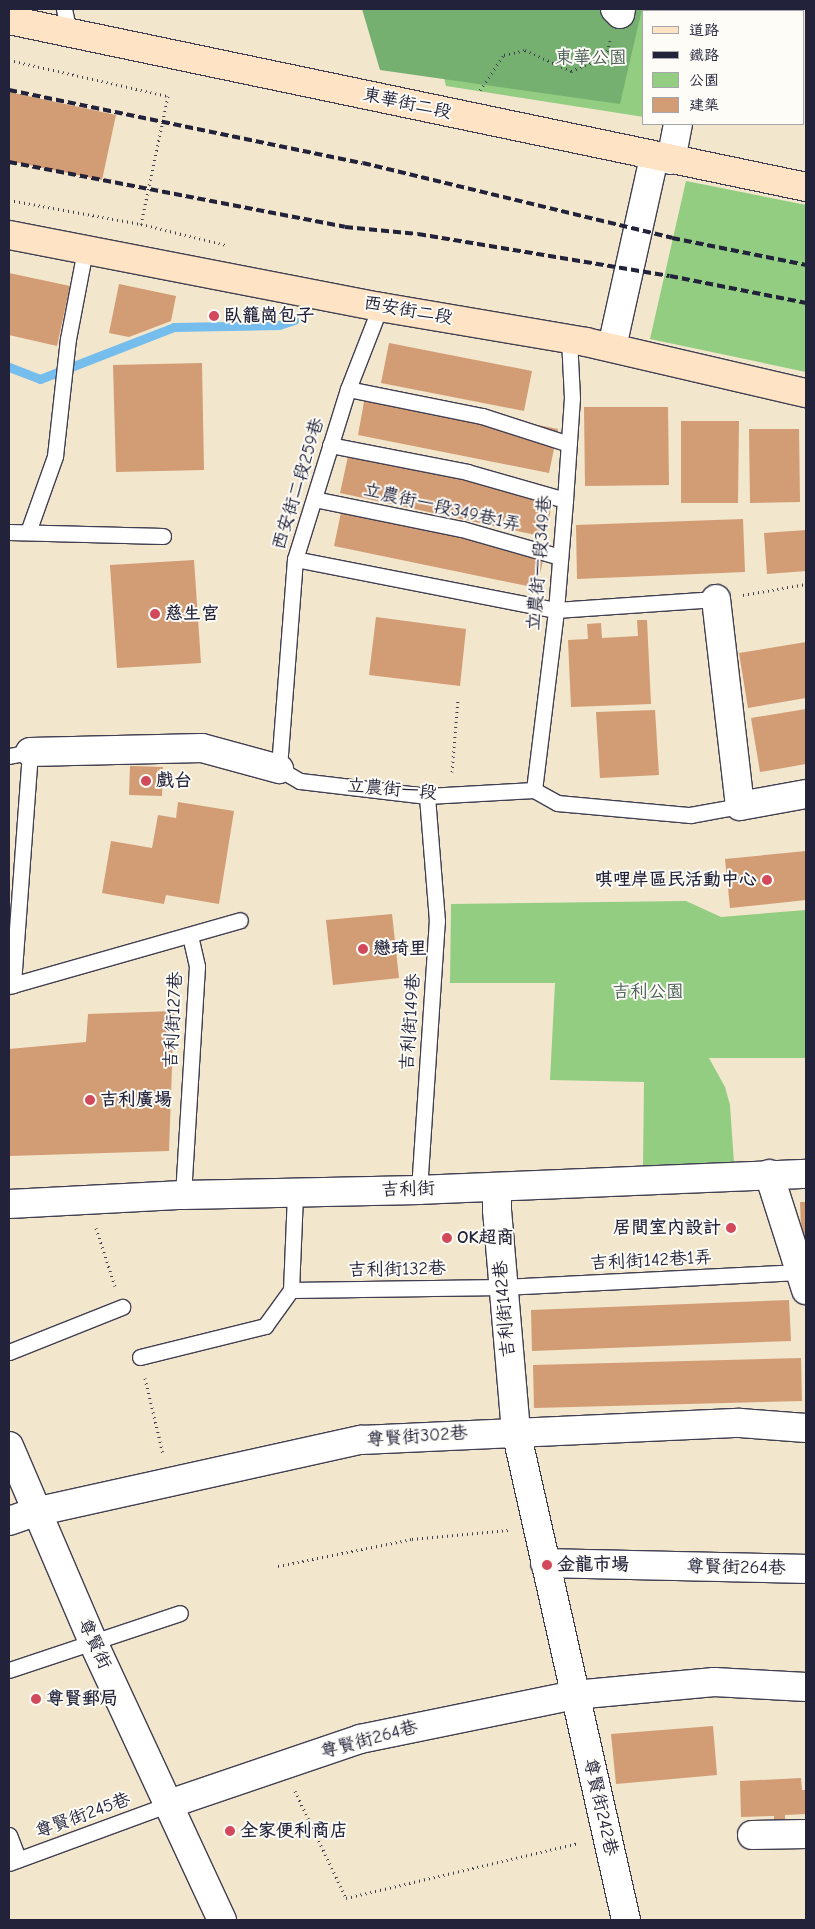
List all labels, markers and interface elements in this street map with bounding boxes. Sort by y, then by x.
legend [642,10,805,125]
text: 道路 [689,21,719,39]
text: 鐵路 [689,46,719,64]
park label: 東華公園 [555,47,627,69]
text: 公園 [689,71,719,89]
street label: 東華街二段 [361,84,453,124]
text: 建築 [689,96,719,114]
street label: 西安街二段 [362,293,454,329]
place label: 臥籠崗包子 [224,305,314,327]
marker: 臥籠崗包子 [208,310,220,322]
street label: 西安街二段259巷 [269,415,329,553]
street label: 立農街一段349巷1弄 [361,479,523,537]
street label: 立農街一段349巷 [523,495,557,631]
place label: 慈生宮 [165,603,219,625]
marker: 慈生宮 [149,608,161,620]
place label: 戲台 [156,770,192,792]
marker: 戲台 [140,775,152,787]
street label: 立農街一段 [346,775,438,805]
place label: 唭哩岸區民活動中心 [595,869,757,891]
marker: 唭哩岸區民活動中心 [761,874,773,886]
place label: 戀琦里 [373,938,427,960]
marker: 戀琦里 [357,943,369,955]
street label: 吉利街127巷 [161,971,187,1069]
street label: 吉利街149巷 [397,973,425,1071]
park label: 吉利公園 [612,981,684,1003]
place label: 吉利廣場 [100,1089,172,1111]
marker: 吉利廣場 [84,1094,96,1106]
street label: 吉利街 [381,1178,435,1202]
place label: 居間室內設計 [613,1217,721,1239]
marker: 居間室內設計 [725,1222,737,1234]
place label: OK超商 [457,1227,515,1249]
marker: OK超商 [441,1232,453,1244]
street label: 吉利街142巷1弄 [589,1247,713,1275]
street label: 吉利街132巷 [348,1258,446,1282]
street label: 吉利街142巷 [490,1260,520,1358]
street label: 尊賢街302巷 [366,1423,468,1451]
place label: 金龍市場 [557,1554,629,1576]
street label: 尊賢街264巷 [686,1556,786,1580]
marker: 金龍市場 [541,1559,553,1571]
street label: 尊賢街 [73,1615,115,1673]
place label: 尊賢郵局 [46,1688,118,1710]
marker: 尊賢郵局 [30,1693,42,1705]
street label: 尊賢街264巷 [318,1717,420,1763]
street label: 尊賢街242巷 [578,1756,622,1858]
street label: 尊賢街245巷 [32,1789,134,1843]
place label: 全家便利商店 [240,1820,348,1842]
marker: 全家便利商店 [224,1825,236,1837]

